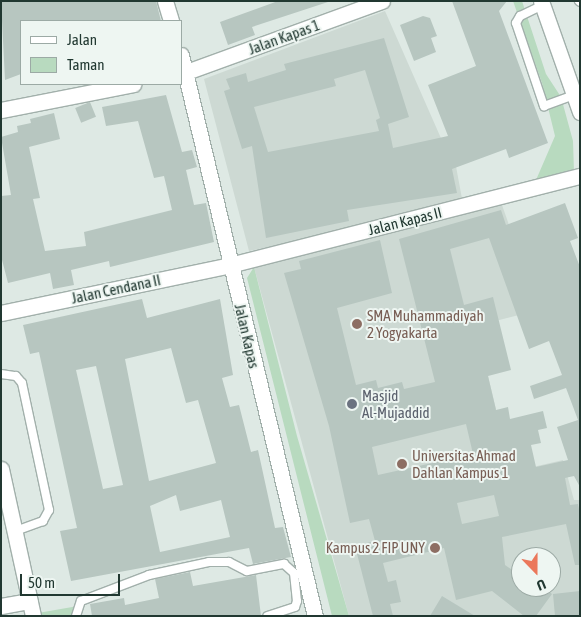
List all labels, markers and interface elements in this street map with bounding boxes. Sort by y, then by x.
street label: Jalan Kapas 1 [246,16,322,58]
legend [20,20,182,85]
text: Jalan [67,31,97,48]
text: Taman [67,56,105,73]
street label: Jalan Kapas II [366,203,444,239]
street label: Jalan Cendana II [70,271,162,307]
street label: Jalan Kapas [231,302,263,370]
place label: SMA Muhammadiyah 2 Yogyakarta [367,306,484,341]
marker: SMA Muhammadiyah 2 Yogyakarta [351,318,363,330]
place label: Masjid Al-Mujaddid [362,386,430,421]
marker: Masjid Al-Mujaddid [346,398,358,410]
place label: Universitas Ahmad Dahlan Kampus 1 [412,446,516,481]
marker: Universitas Ahmad Dahlan Kampus 1 [396,458,408,470]
place label: Kampus 2 FIP UNY [326,539,425,557]
marker: Kampus 2 FIP UNY [429,542,441,554]
north arrow [511,547,561,597]
scale bar [22,564,122,596]
text: 50 m [28,574,55,591]
text: U [534,576,548,594]

